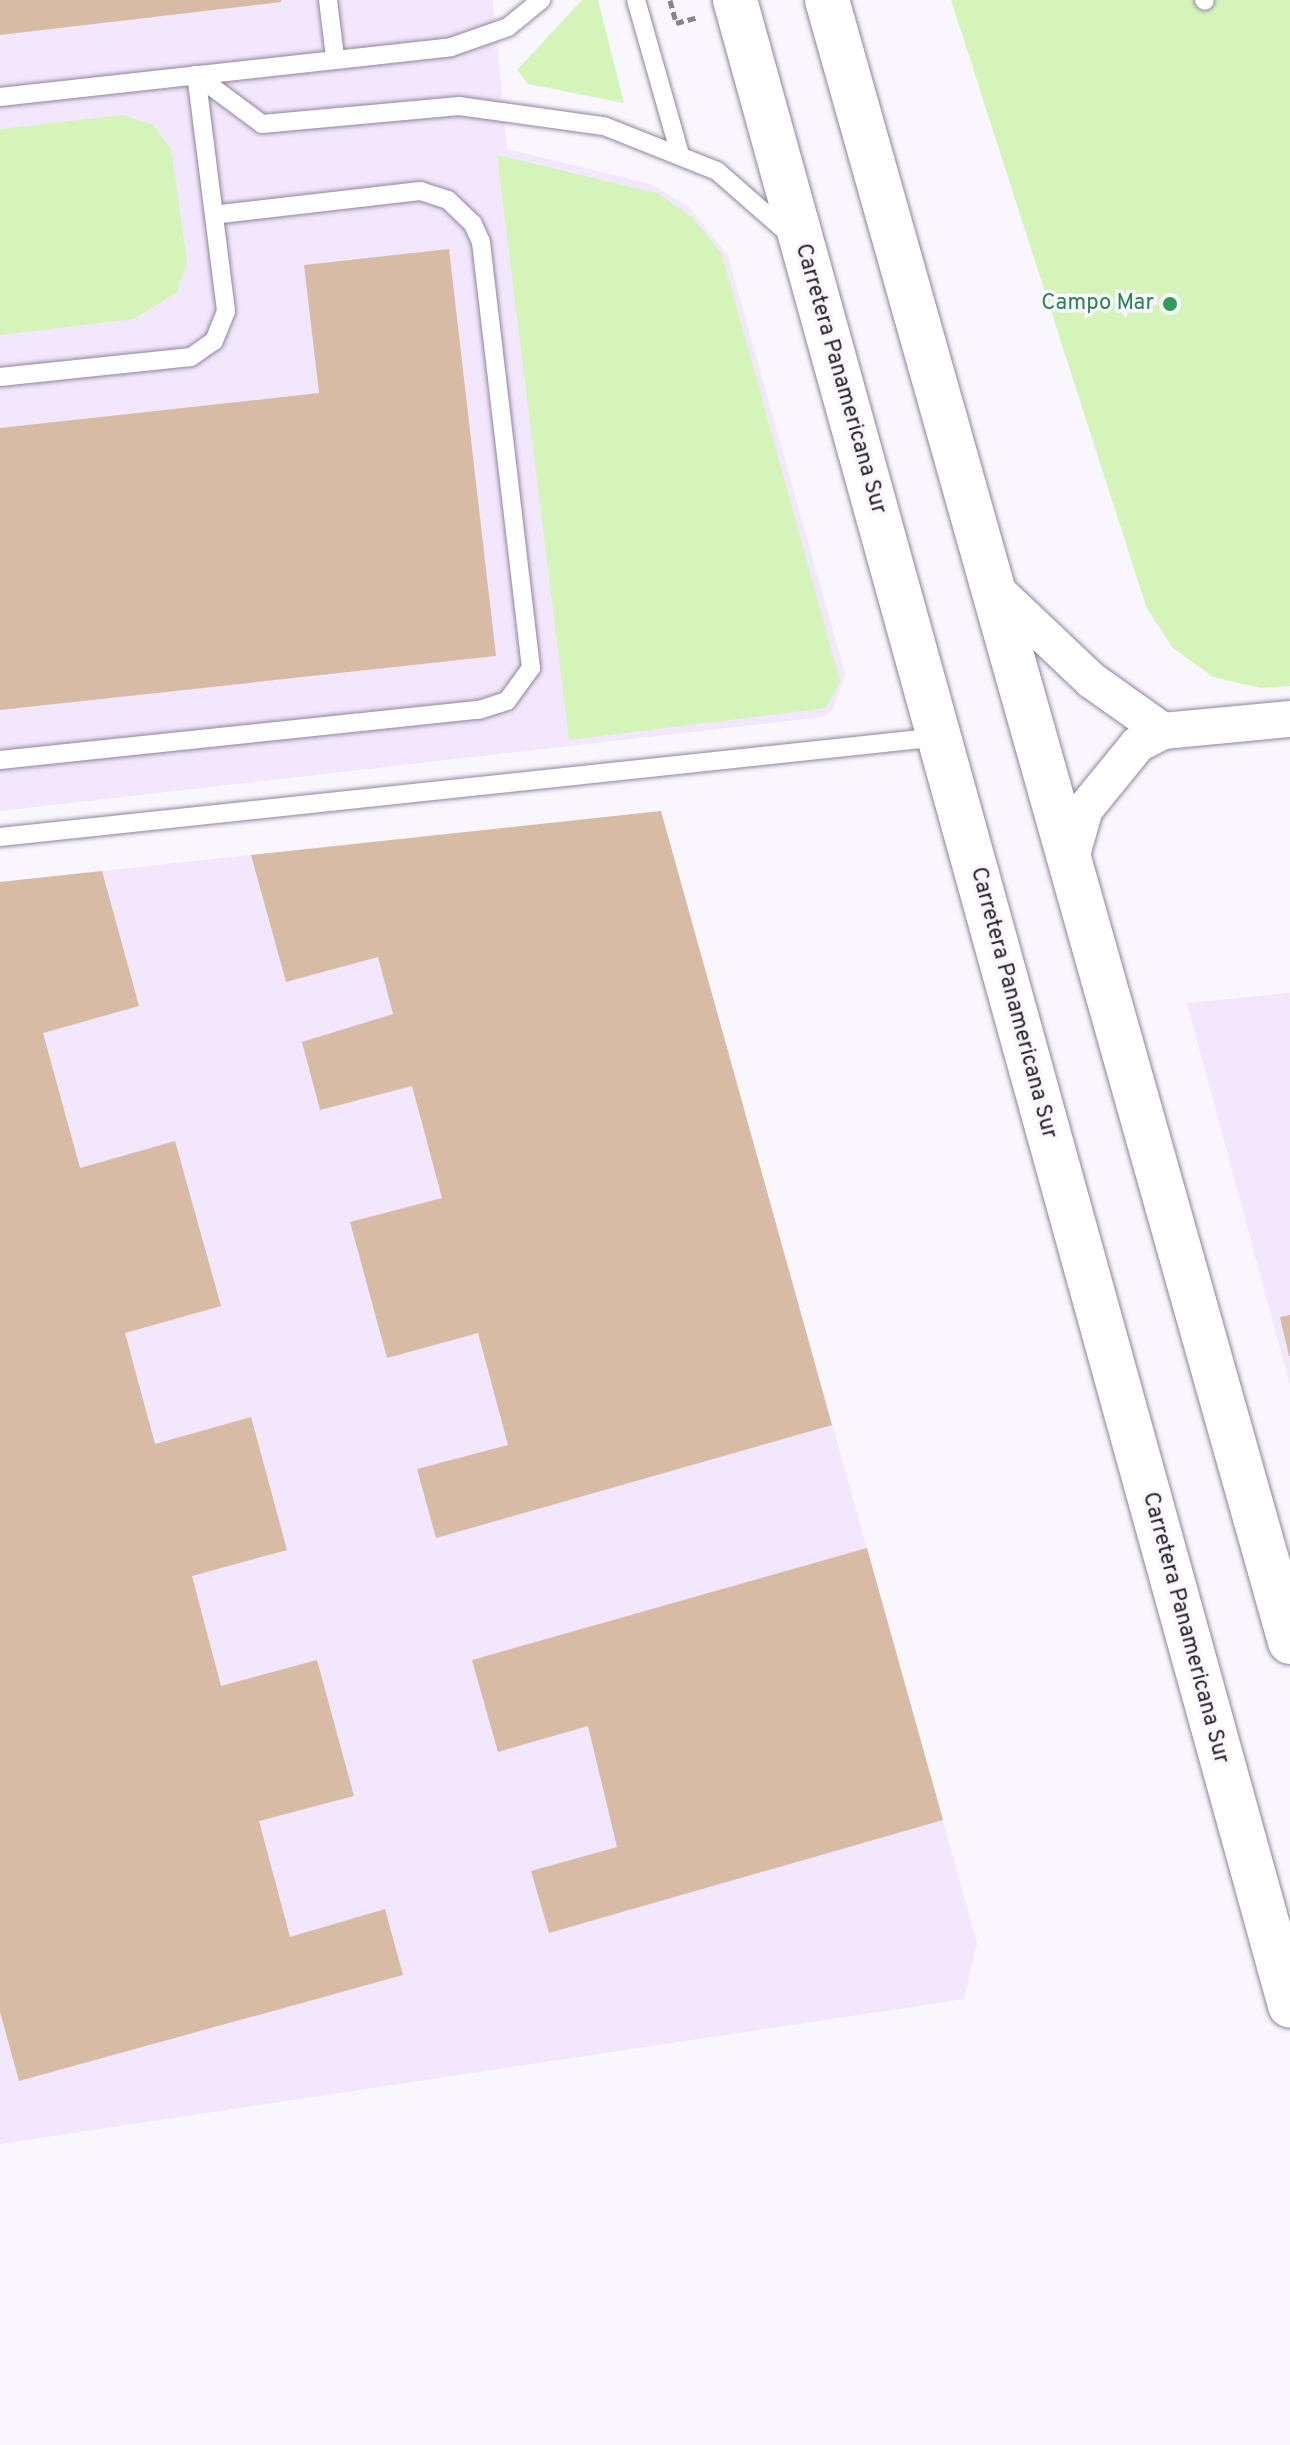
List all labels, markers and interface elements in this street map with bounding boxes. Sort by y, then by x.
street label: Carretera Panamericana Sur [789,241,891,517]
place label: Campo Mar [1041,291,1154,317]
marker: Campo Mar [1161,295,1179,313]
street label: Carretera Panamericana Sur [964,864,1062,1142]
street label: Carretera Panamericana Sur [1136,1489,1234,1767]

